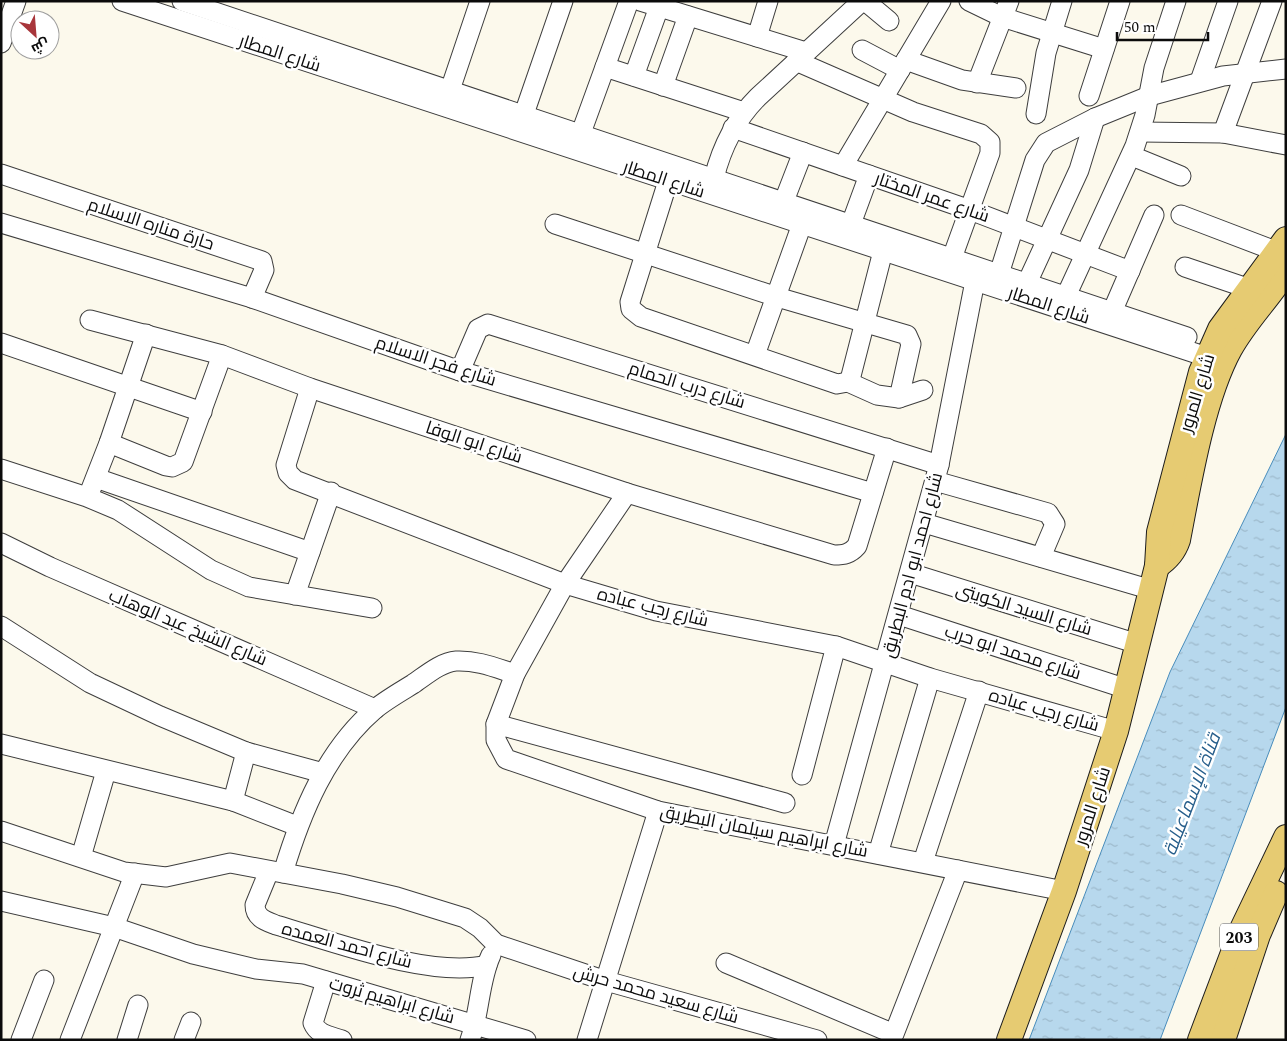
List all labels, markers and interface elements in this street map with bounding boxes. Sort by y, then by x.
north arrow [10,10,60,60]
scale bar [1117,10,1208,42]
text: 50 m [1124,16,1156,39]
street label: شارع المطار [234,27,324,79]
text: ش [28,33,53,60]
street label: شارع المطار [618,153,708,205]
street label: شارع عمر المختار [870,165,993,230]
street label: حارة مناره الاسلام [84,191,218,258]
street label: شارع المطار [1003,279,1093,331]
street label: شارع فجر الاسلام [372,329,500,394]
street label: شارع المرور [1172,350,1222,437]
street label: شارع درب الحمام [625,355,749,416]
street label: شارع ابو الوفا [422,414,526,471]
street label: شارع احمد ابو ادم البطريق [875,470,950,661]
street label: شارع السيد الكويتى [953,576,1095,643]
street label: شارع رجب عباده [594,581,711,634]
street label: شارع الشيخ عبد الوهاب [104,582,271,673]
street label: شارع محمد ابو حرب [941,618,1085,687]
street label: شارع رجب عباده [985,682,1102,739]
water label: قناة الإسماعيلية [1156,728,1230,860]
street label: شارع المرور [1067,763,1118,850]
street label: شارع ابراهيم سيلمان البطريق [658,798,870,865]
street label: شارع احمد العمده [279,915,415,976]
road number: 203 [1220,924,1258,950]
street label: شارع سعيد محمد حرش [570,958,742,1031]
street label: شارع ابراهيم ثروت [326,970,458,1031]

